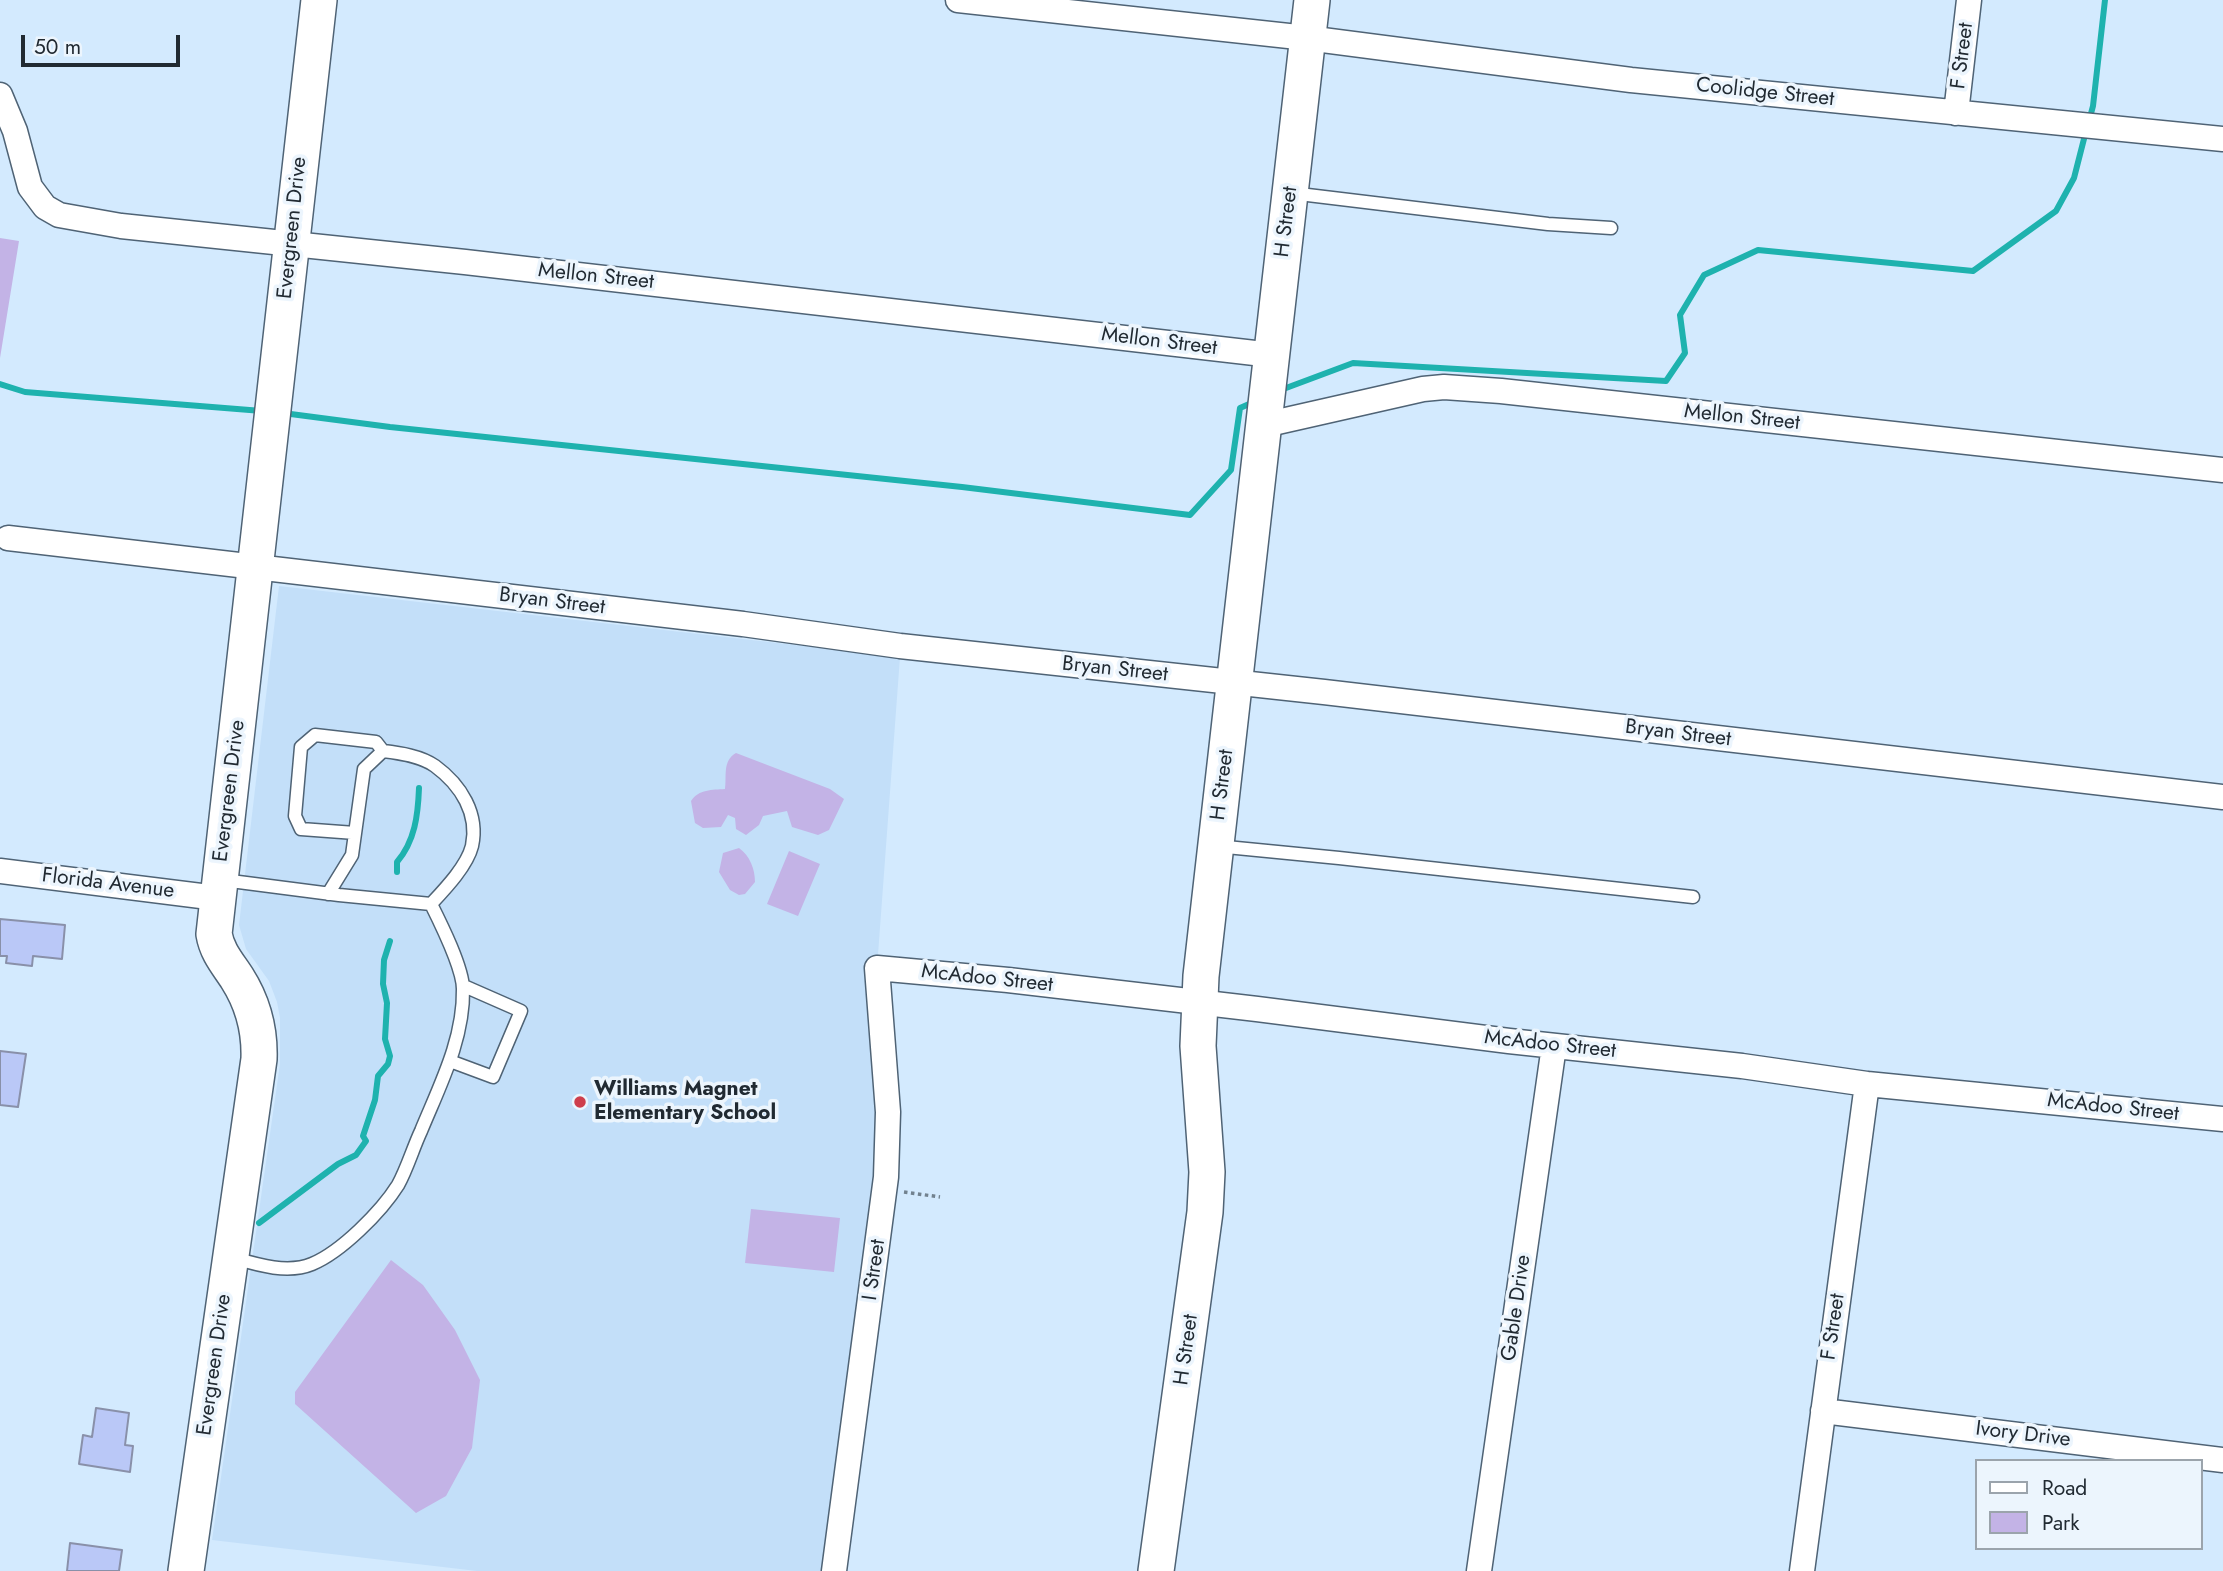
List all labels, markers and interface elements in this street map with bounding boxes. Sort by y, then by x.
scale bar [24,21,184,65]
street label: F Street [1946,21,1980,91]
text: 50 m [34,32,81,62]
street label: Coolidge Street [1695,73,1835,113]
street label: Evergreen Drive [273,156,313,300]
street label: H Street [1270,185,1304,259]
street label: Mellon Street [537,258,655,296]
street label: Mellon Street [1100,322,1218,362]
street label: Mellon Street [1683,399,1801,437]
street label: Bryan Street [498,583,606,621]
street label: Bryan Street [1061,652,1169,688]
street label: Bryan Street [1624,715,1732,753]
street label: Evergreen Drive [209,719,251,863]
street label: H Street [1206,748,1240,822]
street label: Florida Avenue [40,863,176,905]
street label: McAdoo Street [920,960,1054,998]
street label: McAdoo Street [1483,1026,1617,1064]
place label: Williams Magnet Elementary School [594,1077,776,1127]
street label: McAdoo Street [2046,1089,2180,1127]
marker: Williams Magnet Elementary School [572,1094,588,1110]
street label: I Street [858,1238,892,1302]
street label: Gable Drive [1497,1253,1537,1363]
street label: F Street [1817,1292,1851,1362]
street label: Evergreen Drive [193,1293,237,1437]
street label: H Street [1170,1313,1204,1387]
street label: Ivory Drive [1974,1417,2072,1453]
legend [1974,1459,2202,1550]
text: Road [2042,1473,2087,1503]
text: Park [2042,1508,2079,1538]

